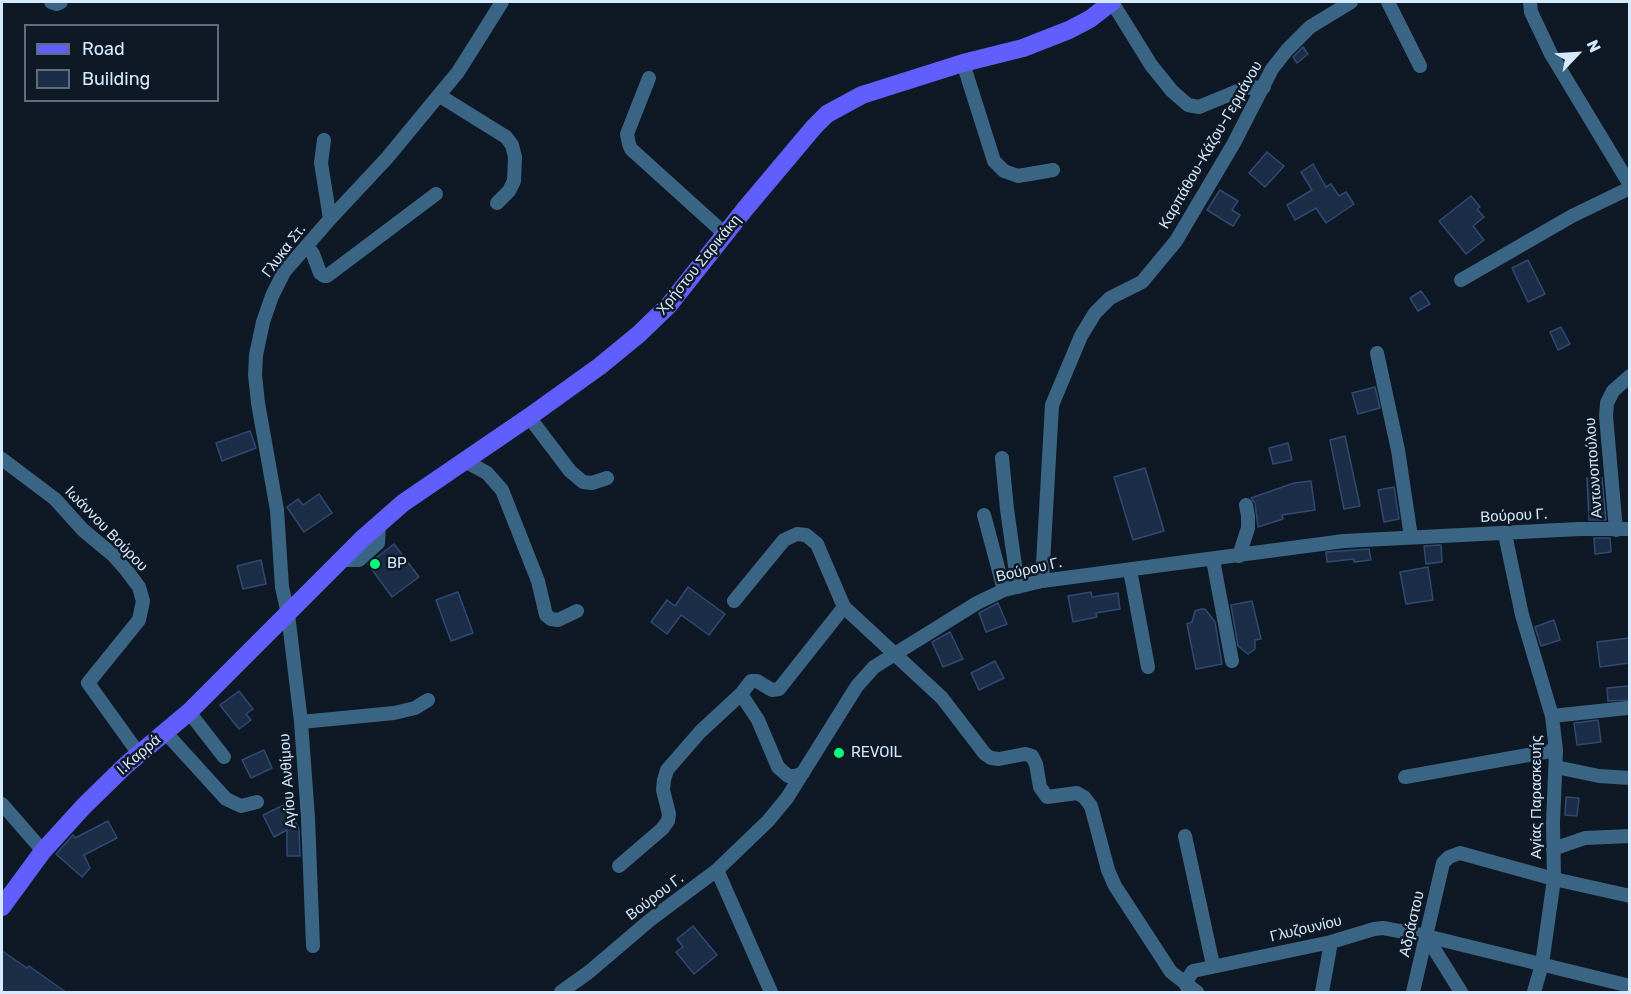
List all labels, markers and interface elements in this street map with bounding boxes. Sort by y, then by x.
legend [24,24,219,102]
north arrow [1547,24,1607,84]
text: N [1583,37,1605,55]
text: Road [82,38,125,60]
street label: Καρπάθου-Κάζου-Γερμάνου [1156,58,1266,232]
text: Building [82,68,150,90]
street label: Χρήστου Σαρικάκη [653,211,745,319]
street label: Γλυκα Στ. [258,221,310,281]
street label: Αντωνοπούλου [1582,417,1606,519]
street label: Ιωάννου Βούρου [61,483,151,575]
street label: Βούρου Γ. [1480,505,1548,527]
street label: Βούρου Γ. [994,554,1064,586]
place label: BP [387,555,407,573]
marker: BP [368,557,382,571]
street label: Ι.Καρρά [113,731,165,779]
street label: Αγίου Ανθίμου [276,733,300,829]
street label: Αγίας Παρασκευής [1528,735,1546,859]
place label: REVOIL [851,744,902,762]
marker: REVOIL [832,746,846,760]
street label: Βούρου Γ. [623,870,687,924]
street label: Αδράστου [1396,889,1428,959]
street label: Γλυζουνίου [1268,912,1344,946]

